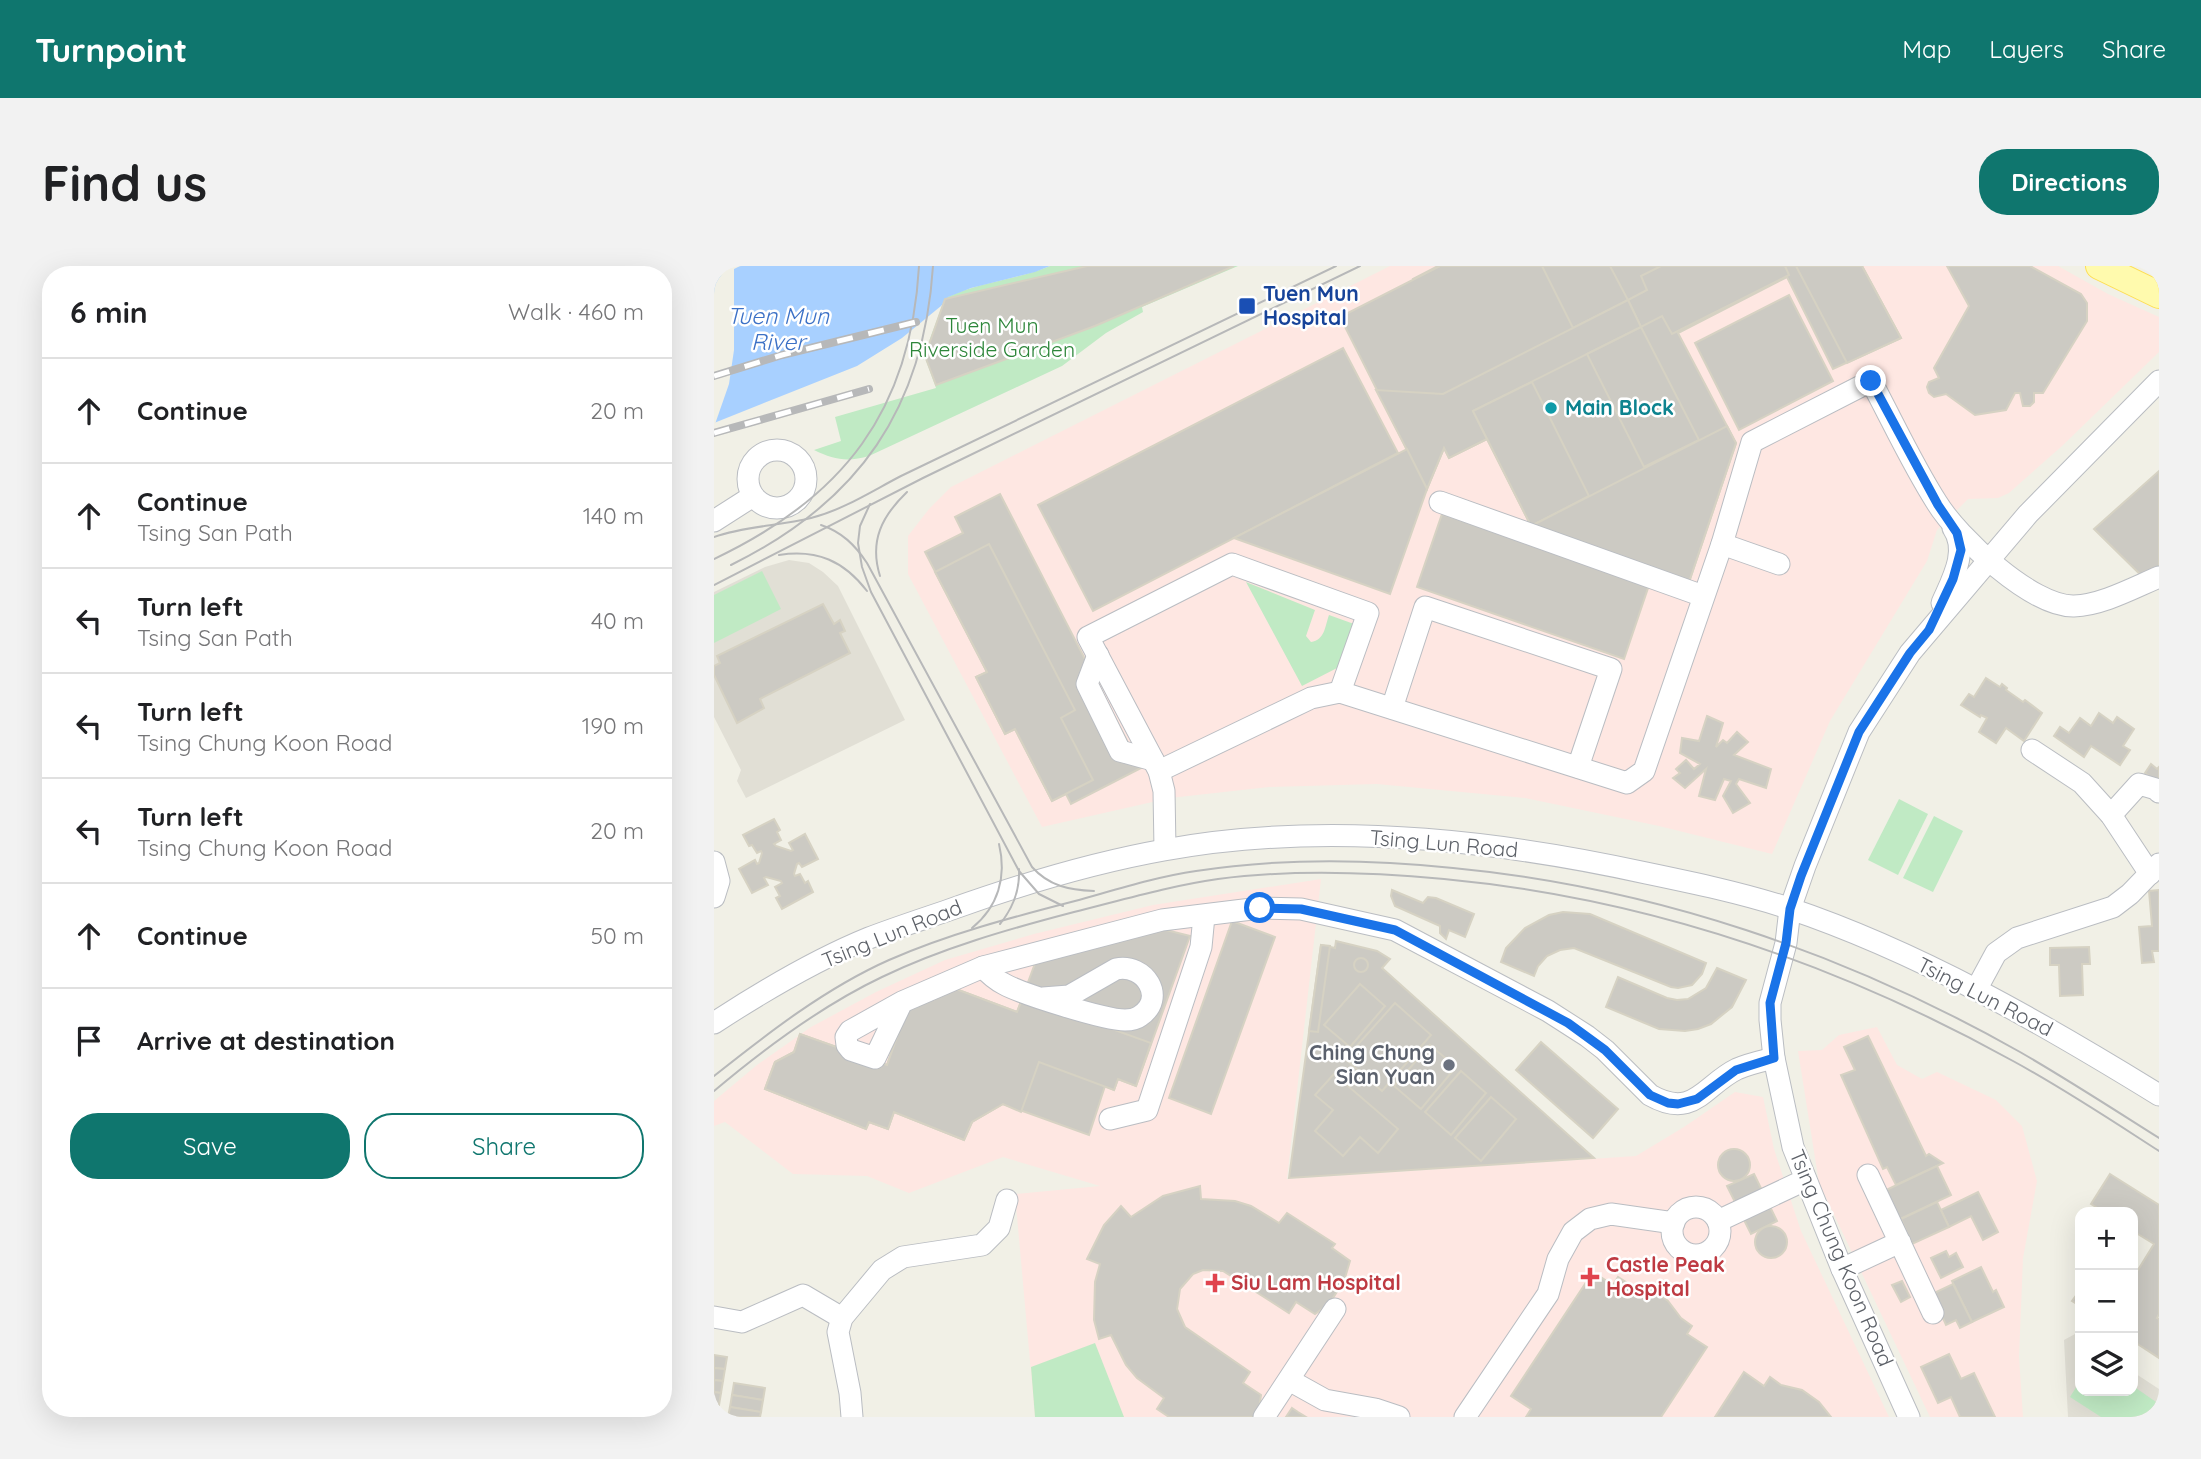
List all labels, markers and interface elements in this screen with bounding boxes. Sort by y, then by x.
text: Turnpoint [35,29,187,70]
text: Map [1902,34,1951,64]
text: Layers [1989,34,2064,64]
text: Share [2102,34,2166,64]
button: Directions [1979,149,2159,215]
text: Find us [42,152,207,213]
place label: Tuen Mun Hospital [1263,280,1359,330]
text: 6 min [70,293,148,331]
marker: Tuen Mun Hospital [1237,296,1257,316]
text: Walk · 460 m [508,297,644,326]
water label: Tuen Mun River [727,301,830,356]
park label: Tuen Mun Riverside Garden [909,312,1075,362]
route end [1855,365,1886,396]
icon: ahead [70,392,108,430]
text: Continue [137,394,248,427]
place label: Main Block [1565,394,1674,420]
text: 20 m [590,396,644,425]
marker: Main Block [1543,400,1559,416]
text: Continue [137,485,248,518]
icon: ahead [70,497,108,535]
text: 140 m [583,501,644,530]
text: Tsing San Path [137,518,293,547]
text: Turn left [137,590,244,623]
icon: left [70,602,108,640]
text: 40 m [591,606,644,635]
text: Tsing San Path [137,623,293,652]
text: Turn left [137,695,244,728]
icon: left [70,707,108,745]
text: 190 m [582,711,644,740]
text: Tsing Chung Koon Road [137,728,392,757]
text: Turn left [137,800,244,833]
icon: left [70,812,108,850]
text: 20 m [590,816,644,845]
street label: Tsing Lun Road [1369,824,1519,862]
text: Tsing Chung Koon Road [137,833,392,862]
route start [1244,892,1275,923]
street label: Tsing Lun Road [818,893,965,973]
icon: ahead [70,917,108,955]
text: Continue [137,919,248,952]
text: 50 m [591,921,644,950]
street label: Tsing Lun Road [1913,951,2058,1041]
icon: arrive [70,1022,108,1060]
text: Arrive at destination [137,1024,395,1057]
place label: Ching Chung Sian Yuan [1309,1039,1435,1089]
marker: Ching Chung Sian Yuan [1441,1057,1457,1073]
button: Save [70,1113,350,1179]
button: Share [364,1113,644,1179]
street label: Tsing Chung Koon Road [1784,1145,1899,1370]
map controls [2075,1207,2138,1396]
button: + [2075,1207,2138,1270]
place label: Castle Peak Hospital [1606,1251,1725,1301]
marker: Castle Peak Hospital [1580,1267,1600,1287]
place label: Siu Lam Hospital [1231,1269,1401,1295]
button: − [2075,1270,2138,1333]
marker: Siu Lam Hospital [1205,1273,1225,1293]
button: layers [2075,1333,2138,1396]

